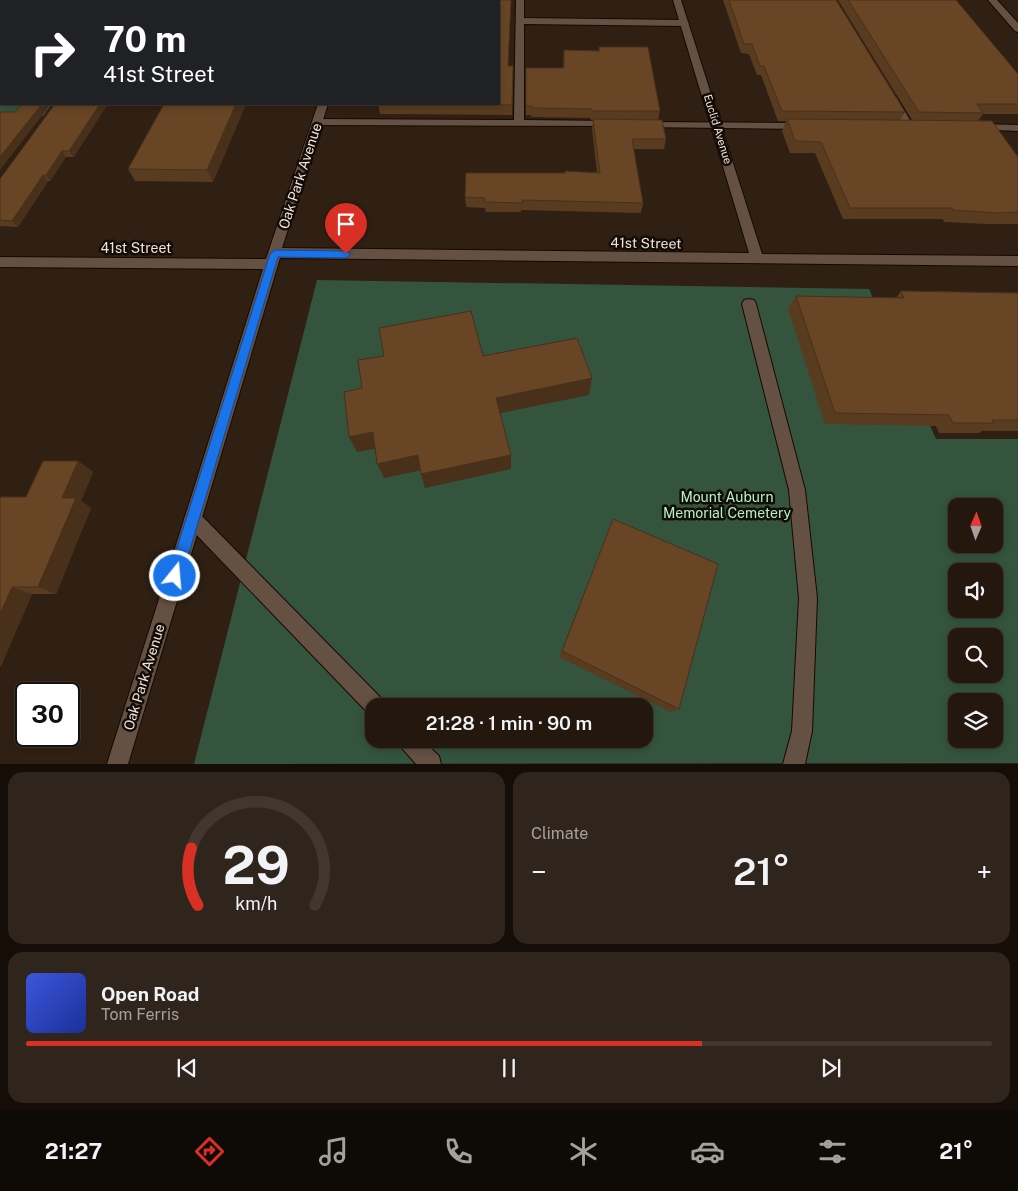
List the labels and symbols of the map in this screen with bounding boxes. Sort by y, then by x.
street label: Euclid Avenue [702,93,734,165]
street label: Oak Park Avenue [275,121,325,231]
pin [325,203,367,254]
street label: 41st Street [610,234,682,252]
street label: 41st Street [100,240,172,256]
park label: Mount Auburn Memorial Cemetery [663,489,792,521]
north arrow [948,498,1002,552]
position arrow [148,549,200,601]
street label: Oak Park Avenue [120,622,168,732]
speed limit sign: 30 [15,682,80,747]

